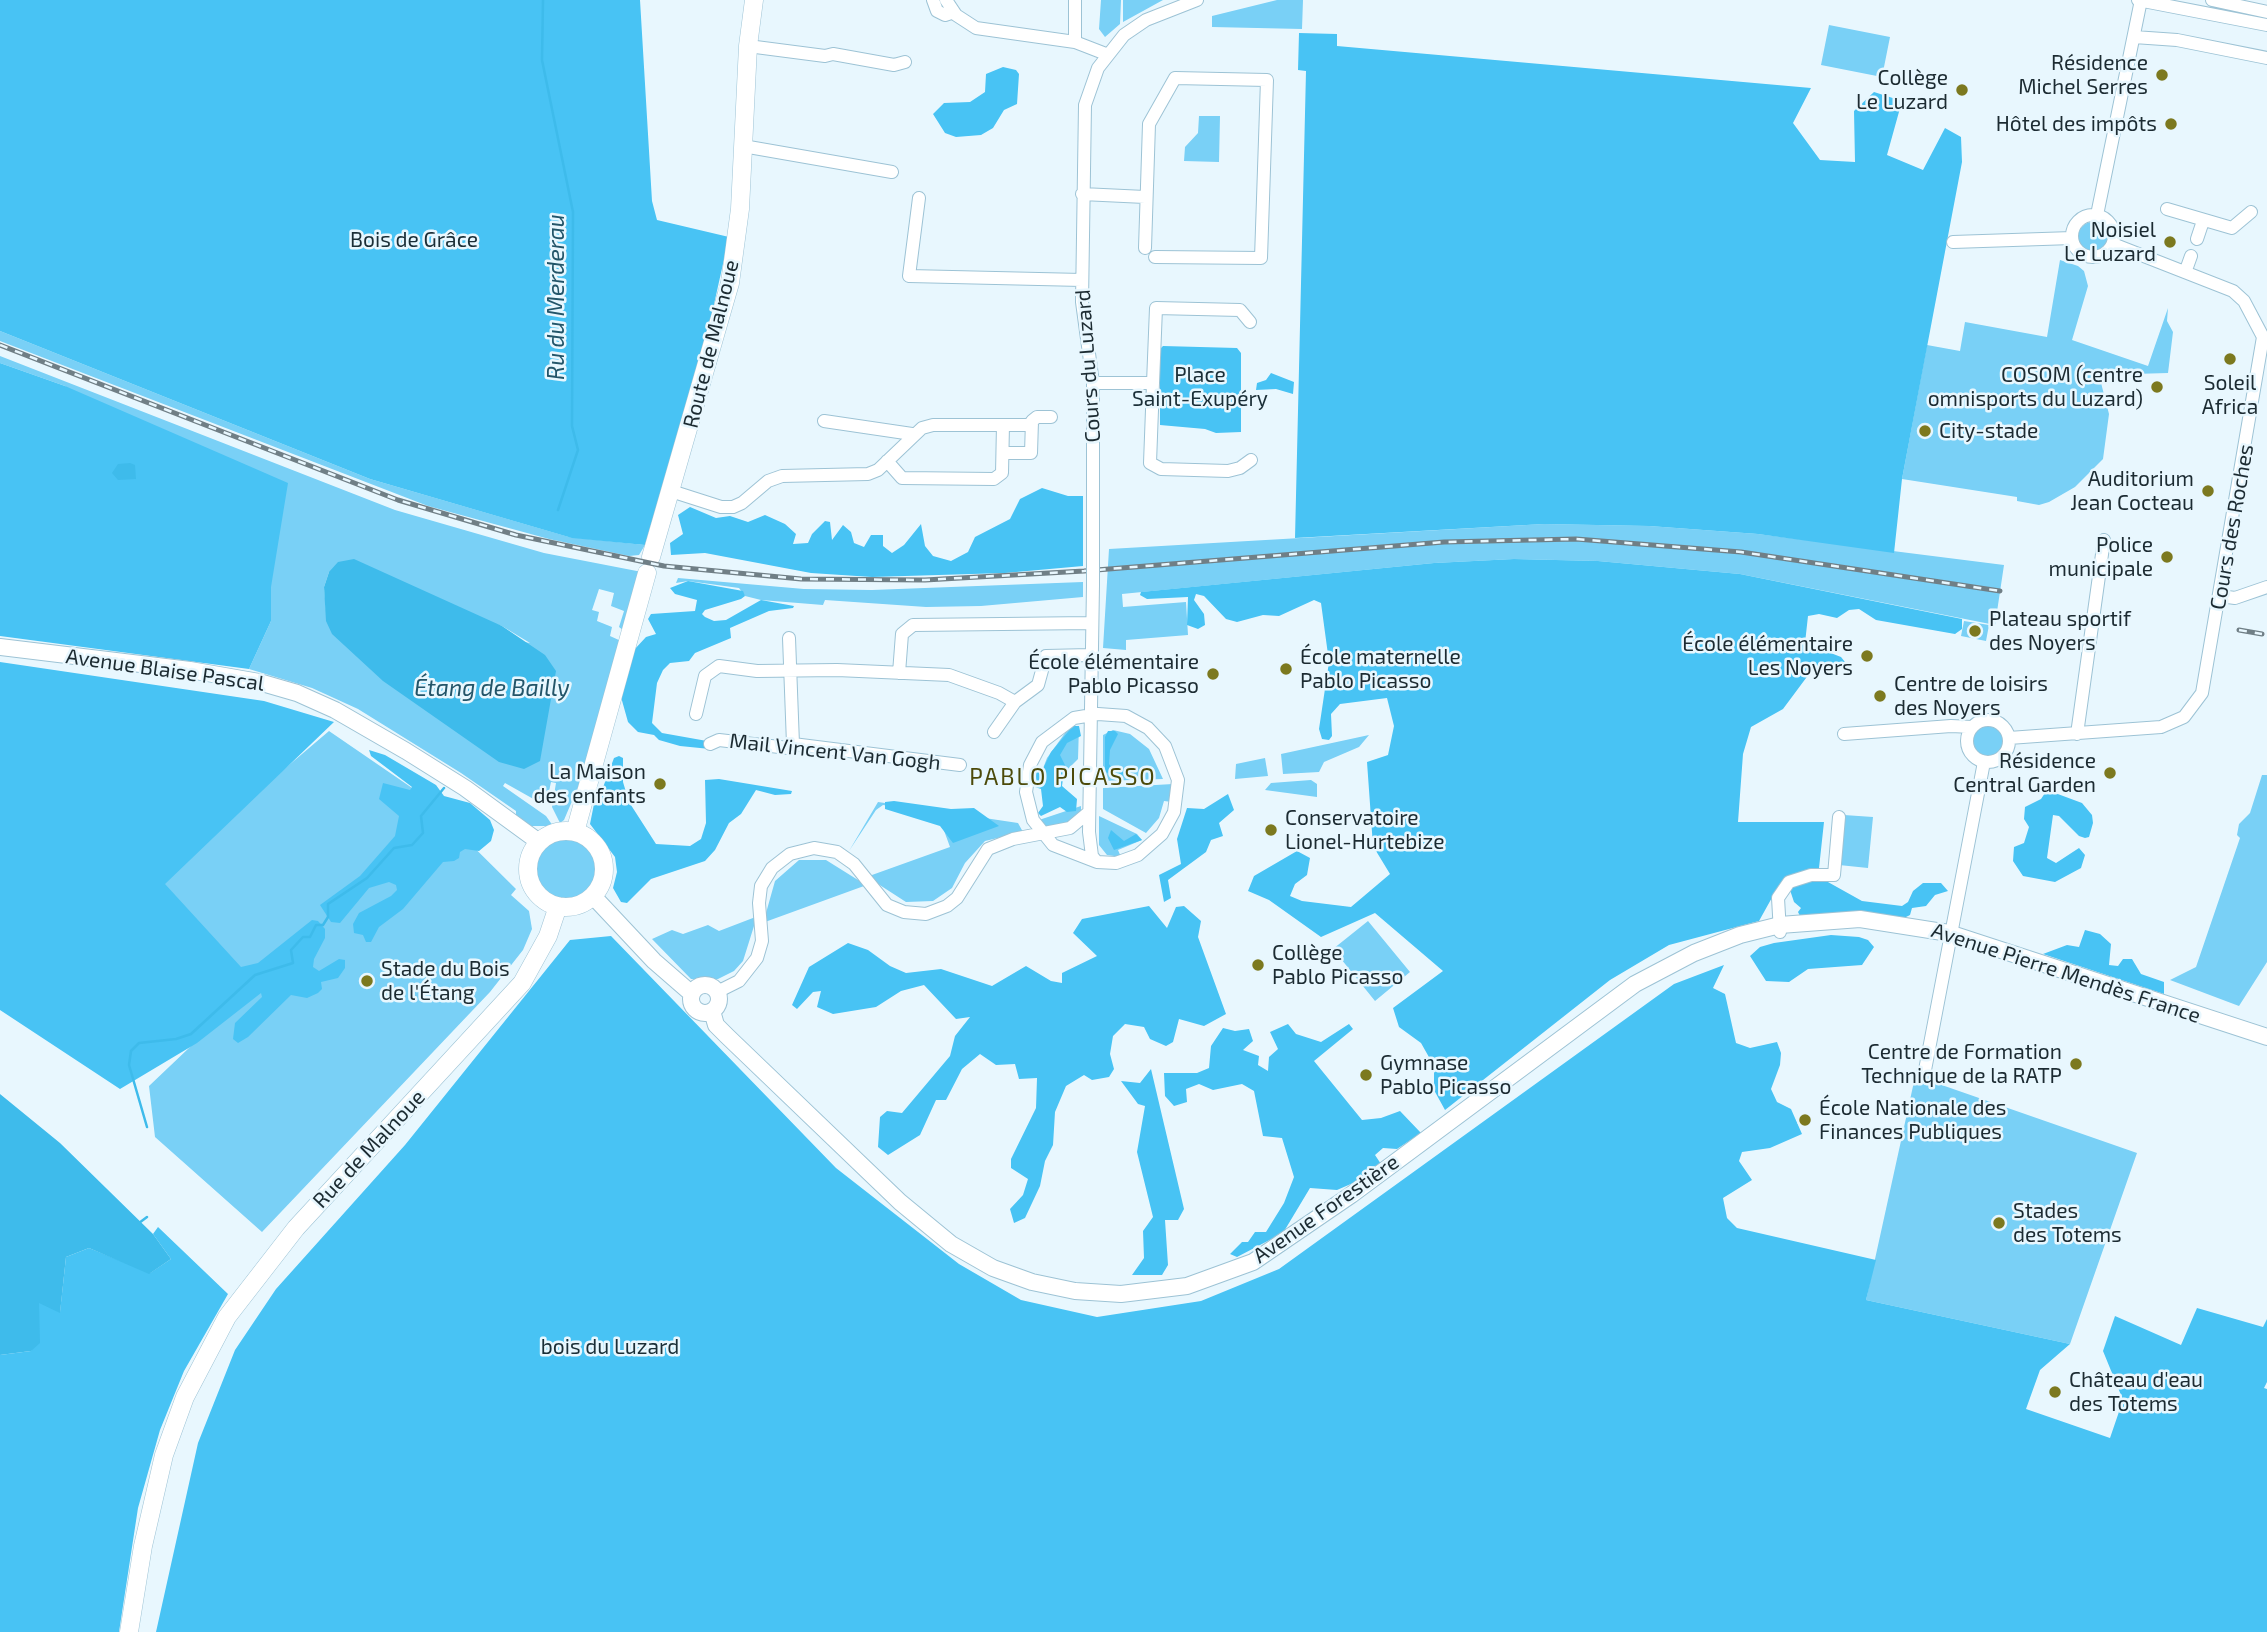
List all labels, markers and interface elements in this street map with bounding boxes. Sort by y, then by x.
place label: Résidence Michel Serres [2018,50,2148,100]
place label: Collège Le Luzard [1856,65,1948,115]
marker: Résidence Michel Serres [2154,67,2170,83]
marker: Collège Le Luzard [1954,82,1970,98]
place label: Hôtel des impôts [1996,111,2157,137]
marker: Hôtel des impôts [2163,116,2179,132]
water label: Ru du Merderau [542,214,570,380]
place label: Noisiel Le Luzard [2064,217,2156,267]
park label: Bois de Grâce [350,227,478,253]
marker: Noisiel Le Luzard [2162,234,2178,250]
street label: Route de Malnoue [678,257,744,431]
street label: Cours du Luzard [1070,289,1106,443]
marker: Soleil Africa [2222,351,2238,367]
park label: Place Saint-Exupéry [1132,362,1268,412]
place label: COSOM (centre omnisports du Luzard) [1928,362,2143,412]
place label: Soleil Africa [2202,370,2258,420]
marker: COSOM (centre omnisports du Luzard) [2149,379,2165,395]
place label: City-stade [1939,418,2038,444]
marker: City-stade [1917,423,1933,439]
street label: Cours des Roches [2205,442,2259,612]
place label: Auditorium Jean Cocteau [2070,466,2194,516]
marker: Auditorium Jean Cocteau [2200,483,2216,499]
place label: Police municipale [2049,532,2153,582]
marker: Police municipale [2159,549,2175,565]
place label: Plateau sportif des Noyers [1989,606,2131,656]
marker: Plateau sportif des Noyers [1967,623,1983,639]
place label: École élémentaire Les Noyers [1682,631,1853,681]
street label: Avenue Blaise Pascal [64,644,266,696]
place label: École maternelle Pablo Picasso [1300,644,1461,694]
marker: École élémentaire Les Noyers [1859,648,1875,664]
place label: École élémentaire Pablo Picasso [1028,649,1199,699]
marker: École maternelle Pablo Picasso [1278,661,1294,677]
marker: École élémentaire Pablo Picasso [1205,666,1221,682]
place label: Centre de loisirs des Noyers [1894,671,2048,721]
water label: Étang de Bailly [414,674,570,702]
marker: Centre de loisirs des Noyers [1872,688,1888,704]
street label: Mail Vincent Van Gogh [728,728,942,776]
place label: Résidence Central Garden [1953,748,2096,798]
place label: La Maison des enfants [533,759,646,809]
district label: PABLO PICASSO [971,763,1155,791]
marker: Résidence Central Garden [2102,765,2118,781]
marker: La Maison des enfants [652,776,668,792]
place label: Conservatoire Lionel-Hurtebize [1285,805,1445,855]
marker: Conservatoire Lionel-Hurtebize [1263,822,1279,838]
street label: Avenue Pierre Mendès France [1928,918,2204,1028]
place label: Collège Pablo Picasso [1272,940,1403,990]
place label: Stade du Bois de l'Étang [381,956,510,1006]
marker: Collège Pablo Picasso [1250,957,1266,973]
marker: Stade du Bois de l'Étang [359,973,375,989]
place label: Centre de Formation Technique de la RATP [1861,1039,2062,1089]
place label: Gymnase Pablo Picasso [1380,1050,1511,1100]
marker: Centre de Formation Technique de la RATP [2068,1056,2084,1072]
marker: Gymnase Pablo Picasso [1358,1067,1374,1083]
street label: Rue de Malnoue [308,1085,430,1213]
place label: École Nationale des Finances Publiques [1819,1095,2006,1145]
marker: École Nationale des Finances Publiques [1797,1112,1813,1128]
street label: Avenue Forestière [1248,1149,1404,1269]
place label: Stades des Totems [2013,1198,2122,1248]
marker: Stades des Totems [1991,1215,2007,1231]
park label: bois du Luzard [541,1334,679,1360]
place label: Château d'eau des Totems [2069,1367,2203,1417]
marker: Château d'eau des Totems [2047,1384,2063,1400]

